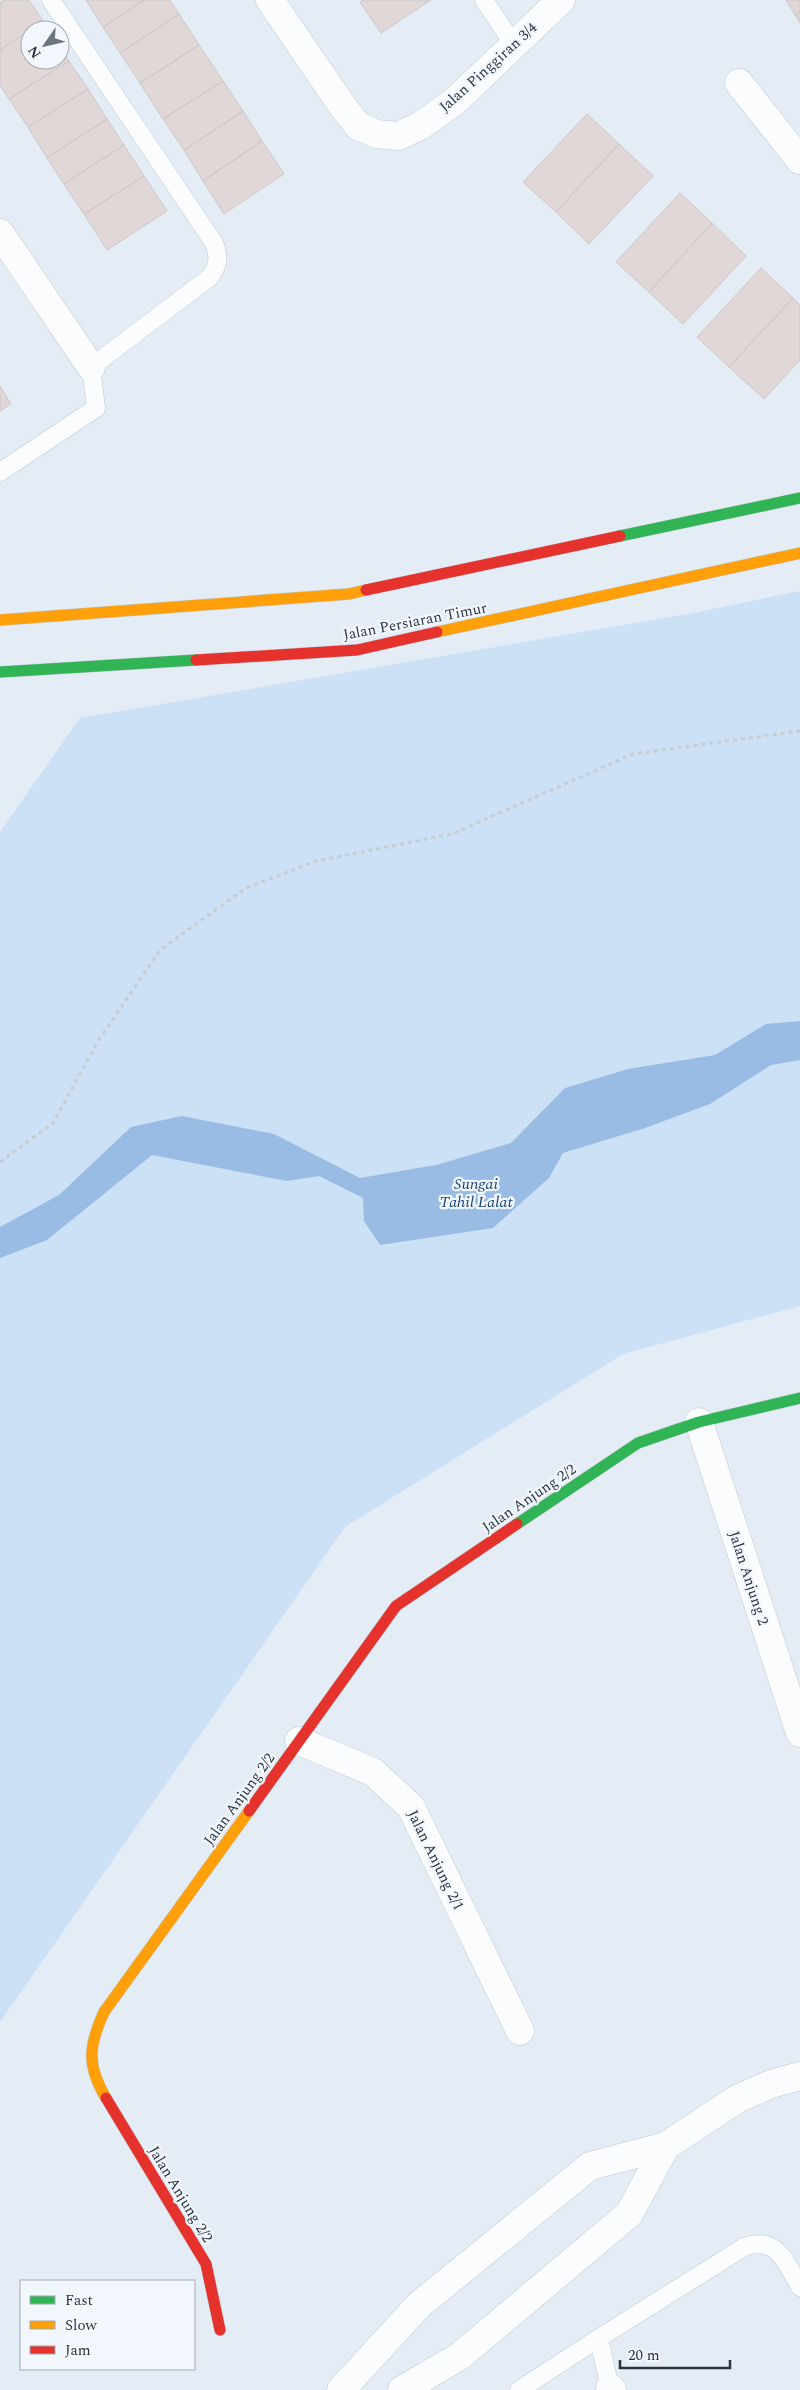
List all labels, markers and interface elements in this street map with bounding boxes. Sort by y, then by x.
street label: Jalan Pinggiran 3/4 [434,17,543,118]
north arrow [20,20,70,70]
text: N [23,41,47,63]
street label: Jalan Persiaran Timur [341,596,489,647]
water label: Sungai Tahil Lalat [440,1172,513,1214]
street label: Jalan Anjung 2/2 [478,1458,581,1538]
street label: Jalan Anjung 2 [722,1528,775,1628]
street label: Jalan Anjung 2/2 [198,1748,281,1850]
street label: Jalan Anjung 2/1 [401,1806,470,1914]
street label: Jalan Anjung 2/2 [143,2142,219,2247]
legend [20,2280,195,2370]
text: Fast [65,2289,93,2312]
text: Slow [65,2314,97,2337]
scale bar [620,2338,730,2370]
text: Jam [65,2339,91,2362]
text: 20 m [628,2344,660,2367]

